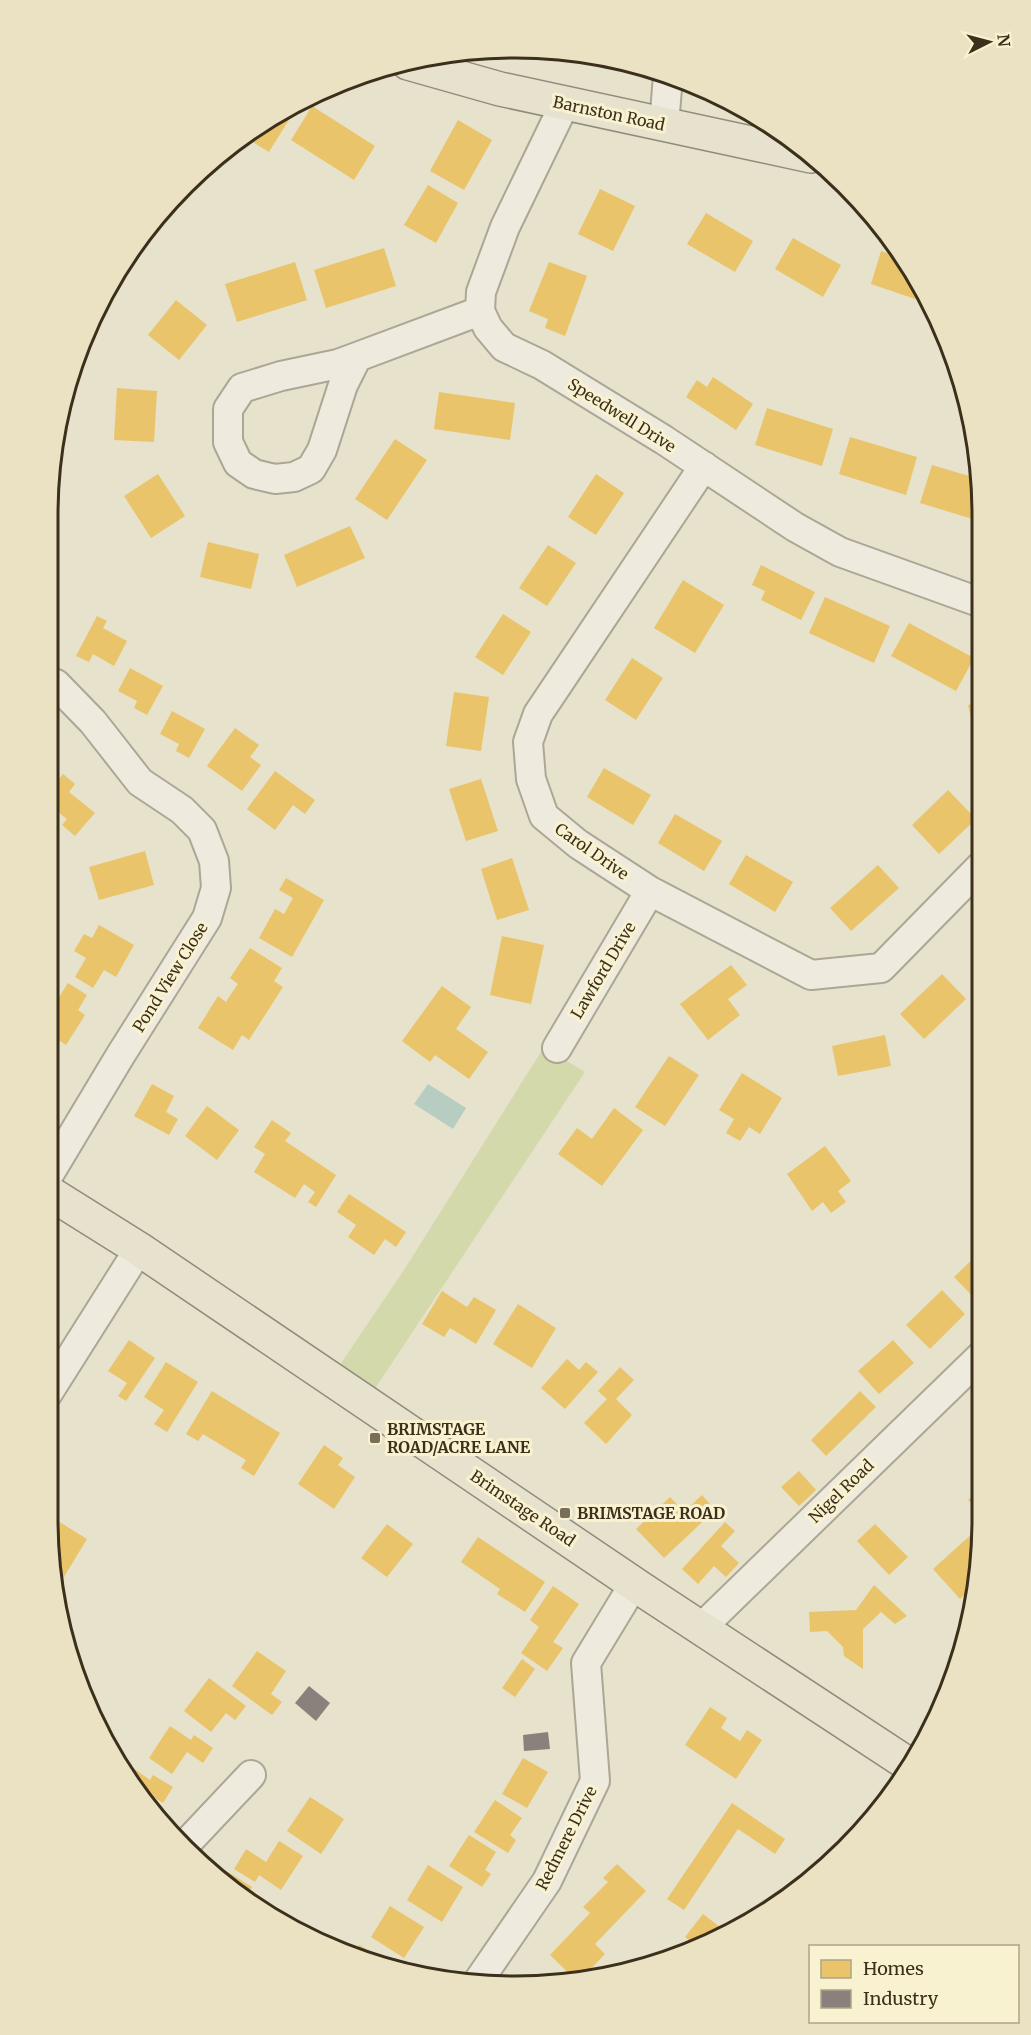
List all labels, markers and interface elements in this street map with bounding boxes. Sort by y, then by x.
north arrow [959,12,1019,72]
text: N [993,33,1015,48]
street label: Barnston Road [551,91,667,135]
street label: Speedwell Drive [564,374,680,456]
street label: Carol Drive [551,818,633,884]
street label: Pond View Close [128,918,212,1036]
street label: Lawford Drive [566,918,640,1022]
place label: BRIMSTAGE ROAD/ACRE LANE [387,1419,531,1457]
marker: BRIMSTAGE ROAD/ACRE LANE [368,1431,382,1445]
street label: Nigel Road [804,1455,878,1527]
street label: Brimstage Road [467,1466,580,1551]
place label: BRIMSTAGE ROAD [577,1503,725,1523]
marker: BRIMSTAGE ROAD [558,1506,572,1520]
street label: Redmere Drive [531,1783,601,1893]
legend [809,1945,1019,2023]
text: Homes [863,1957,924,1980]
text: Industry [863,1987,939,2010]

